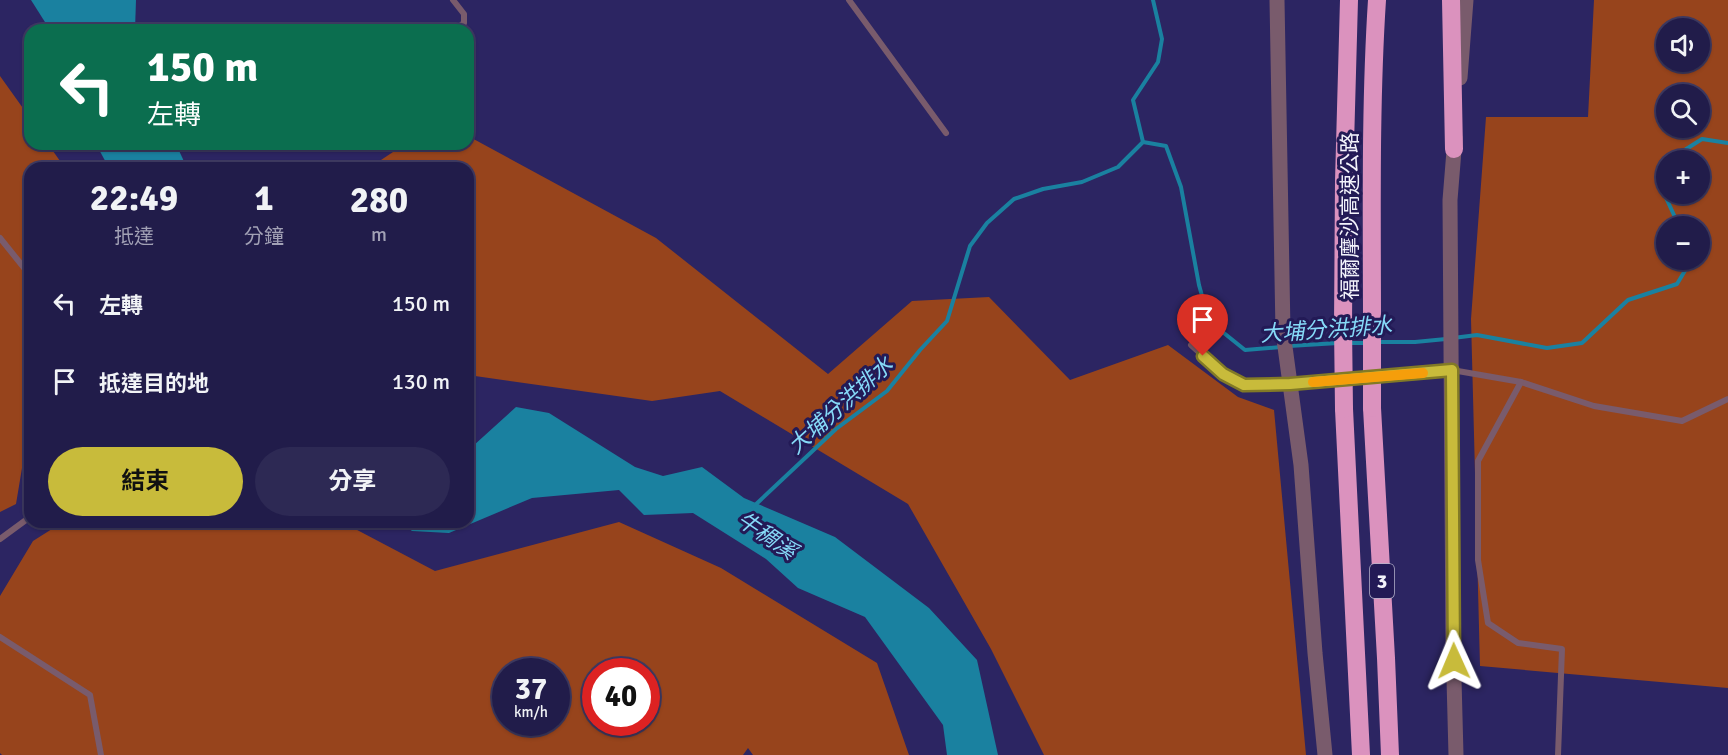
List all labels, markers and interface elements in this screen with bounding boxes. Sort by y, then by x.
map controls [1656,18,1710,270]
button: sound [1656,18,1710,72]
text: 150 m [147,42,258,93]
icon: left [48,48,126,126]
button: search [1656,84,1710,138]
text: 左轉 [147,99,201,132]
street label: 福爾摩沙高速公路 [1337,132,1363,300]
button: + [1656,150,1710,204]
text: 22:49 [90,176,178,221]
text: 1 [254,176,274,221]
text: 280 [350,178,408,223]
button: − [1656,216,1710,270]
text: m [371,222,387,247]
text: 抵達 [114,224,154,249]
text: 分鐘 [244,224,284,249]
icon: left [48,287,81,320]
text: 150 m [392,290,450,317]
text: 左轉 [99,292,143,319]
pin [1177,294,1228,356]
icon: arrive [1186,303,1219,336]
water label: 大埔分洪排水 [1259,311,1394,348]
water label: 大埔分洪排水 [782,351,899,460]
icon: arrive [48,365,81,398]
text: 130 m [392,368,450,395]
text: 抵達目的地 [99,370,209,397]
button: 結束 [48,447,243,516]
button: 分享 [255,447,450,516]
water label: 牛稠溪 [732,506,804,567]
road number: 3 [1370,564,1394,598]
position arrow [1422,629,1486,693]
speed limit sign: 40 [582,658,660,736]
text: 37 [515,671,547,708]
text: km/h [514,703,548,721]

